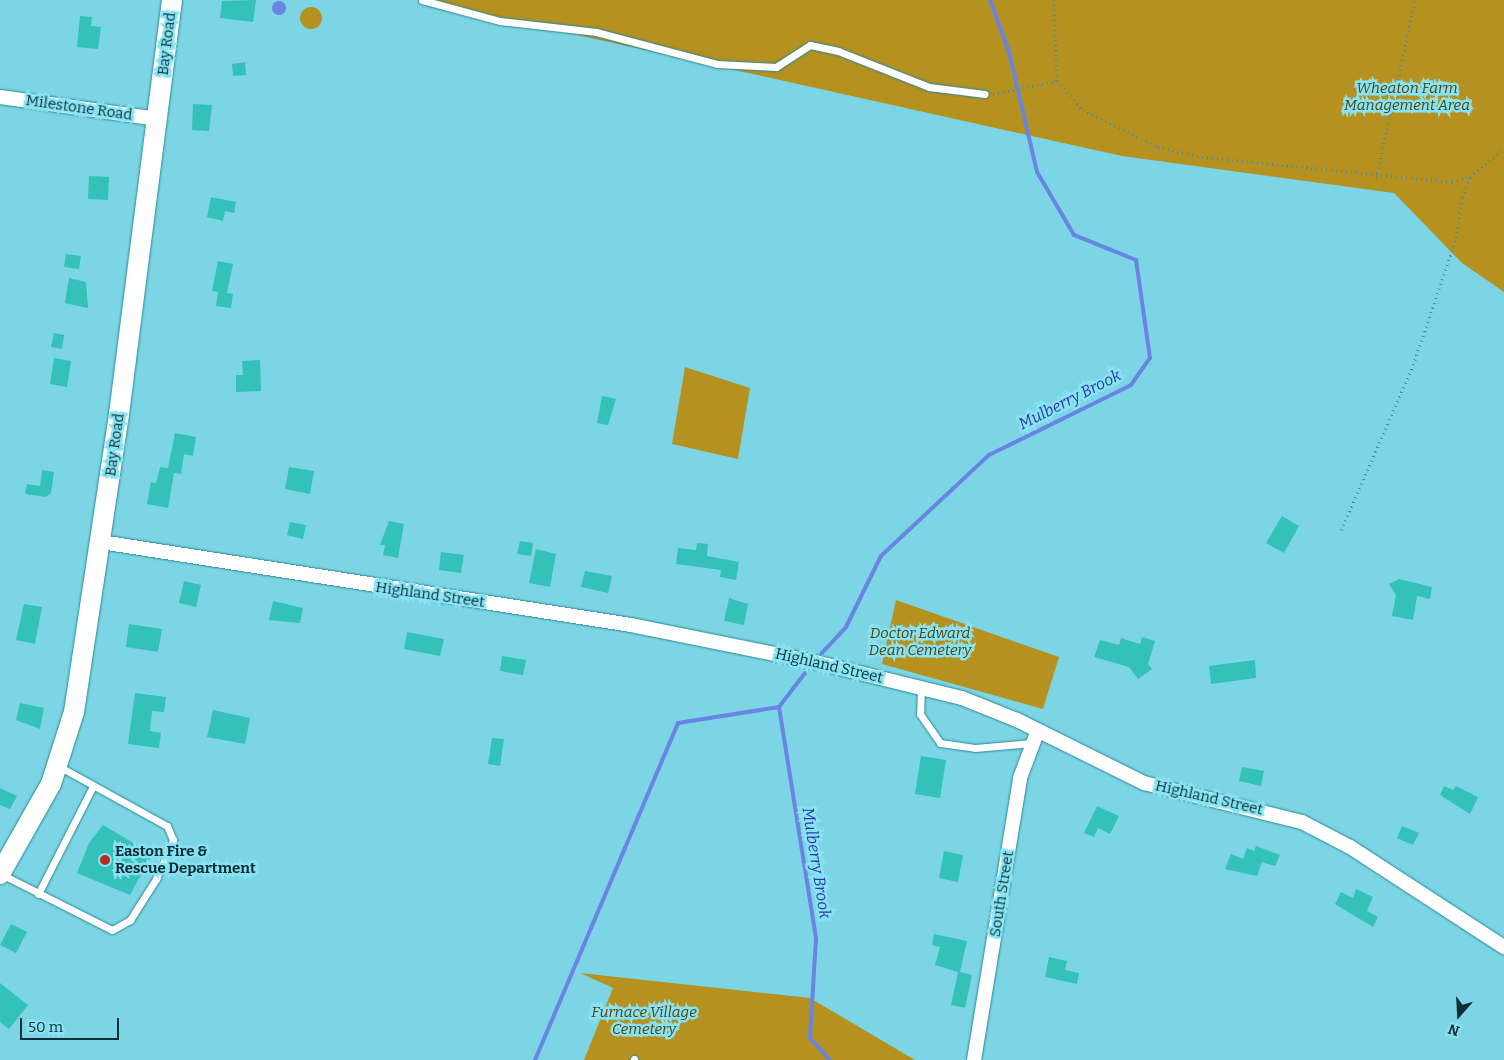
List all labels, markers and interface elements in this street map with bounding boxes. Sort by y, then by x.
street label: Bay Road [154,11,180,77]
park label: Wheaton Farm Management Area [1344,79,1470,114]
street label: Milestone Road [25,92,133,124]
water label: Mulberry Brook [1016,366,1124,434]
street label: Bay Road [102,412,128,478]
street label: Highland Street [374,578,486,612]
park label: Doctor Edward Dean Cemetery [869,624,971,659]
street label: Highland Street [773,645,885,687]
street label: Highland Street [1153,777,1265,819]
water label: Mulberry Brook [798,806,834,920]
place label: Easton Fire & Rescue Department [115,842,256,877]
street label: South Street [986,850,1018,938]
marker: Easton Fire & Rescue Department [99,854,111,866]
north arrow [1434,990,1484,1040]
park label: Furnace Village Cemetery [591,1003,697,1038]
scale bar [22,1008,121,1040]
text: 50 m [28,1018,63,1036]
text: N [1446,1020,1462,1039]

